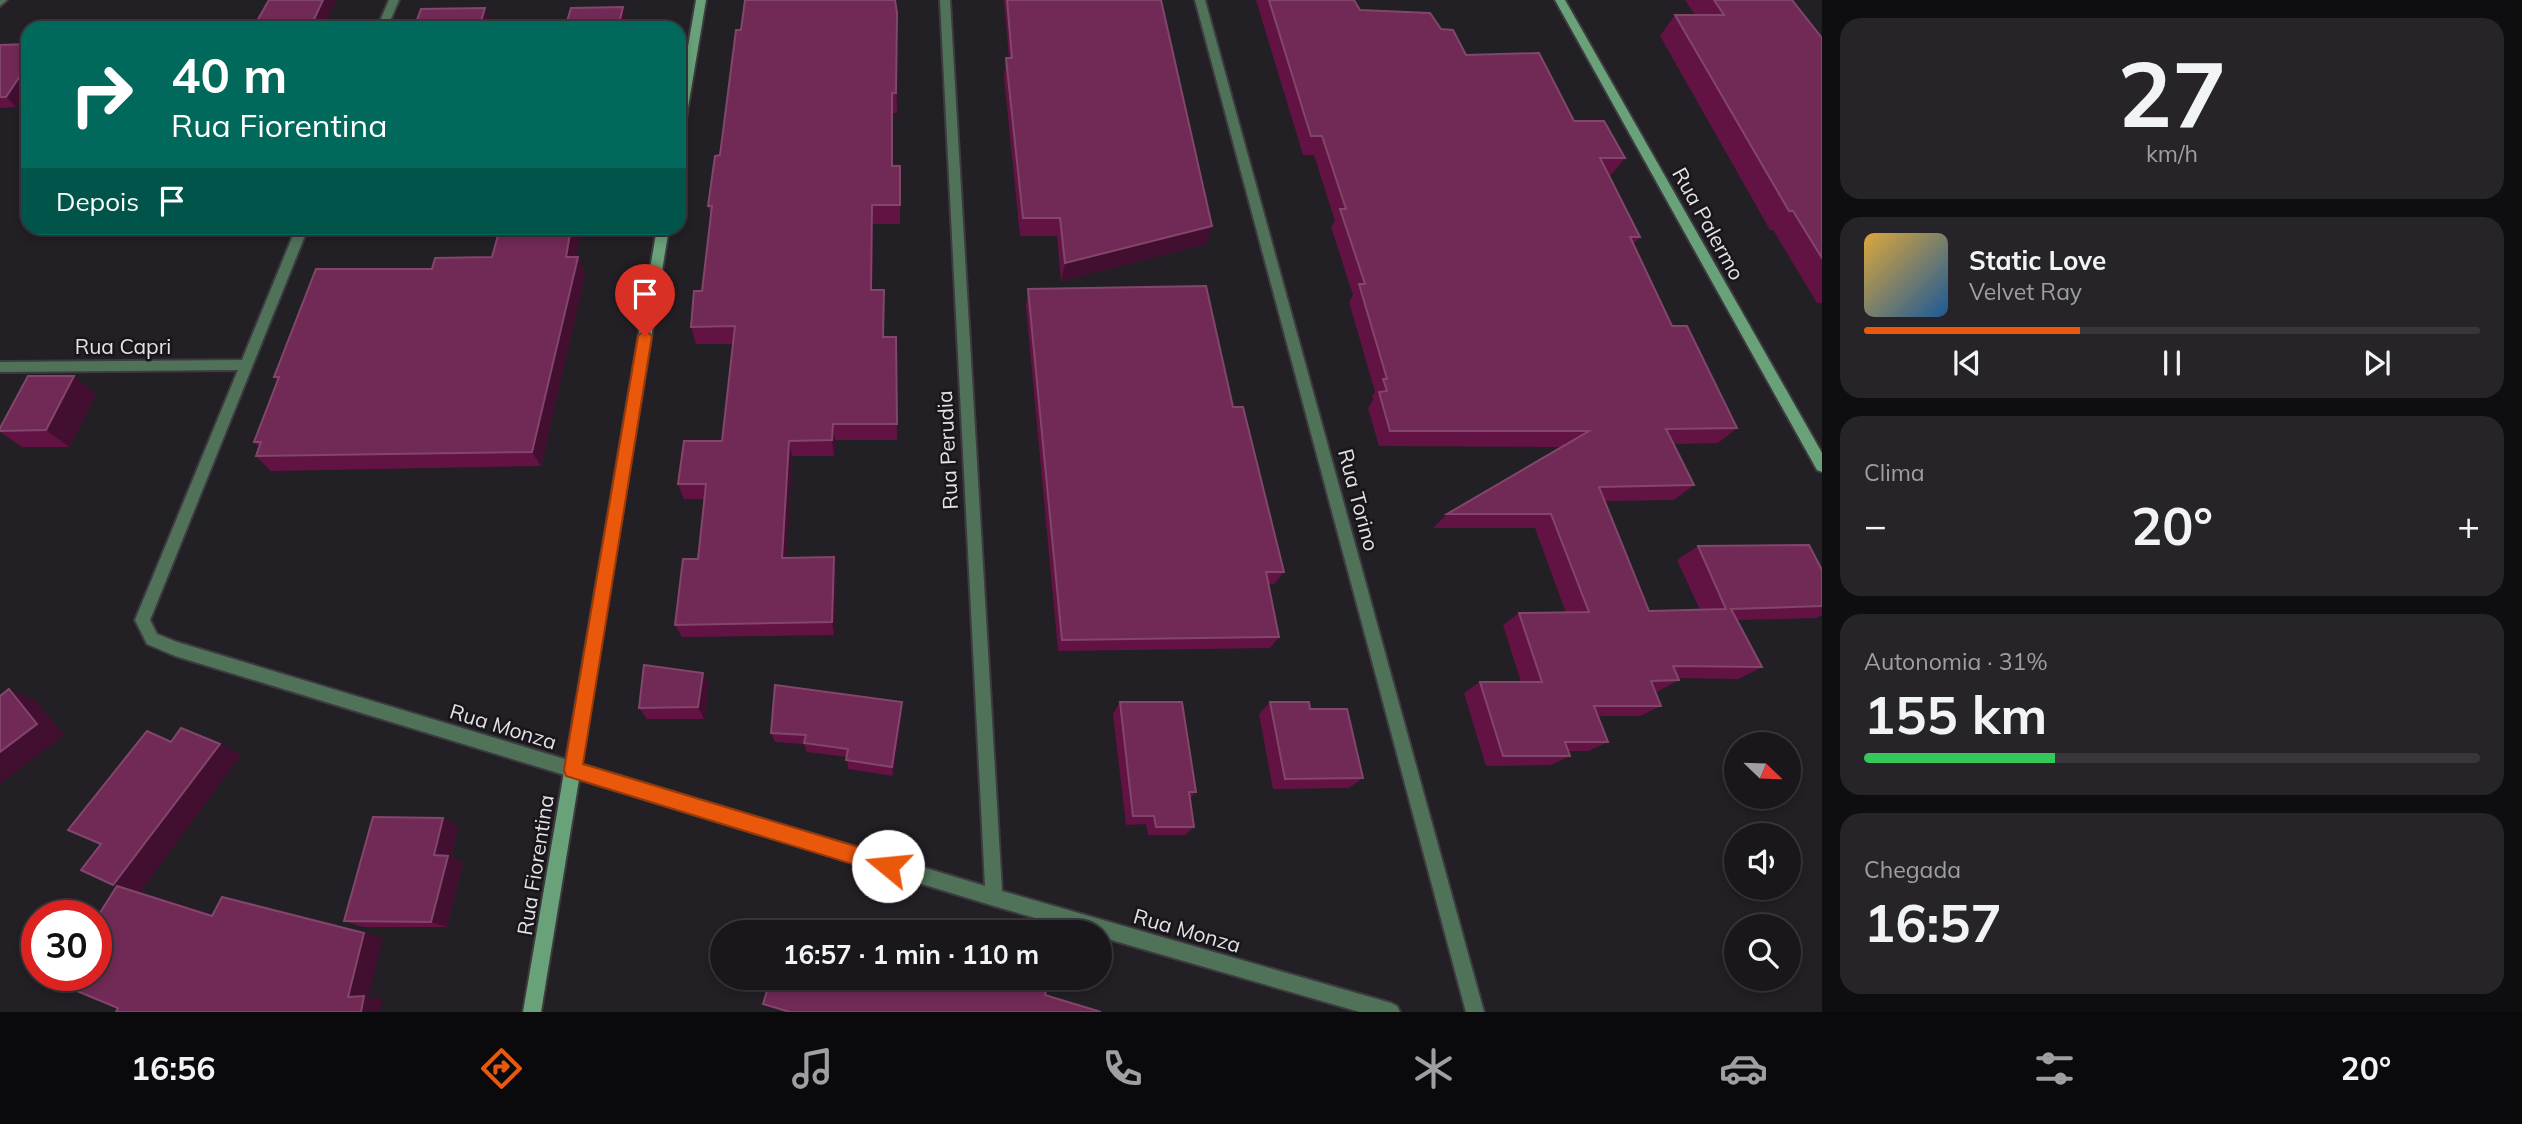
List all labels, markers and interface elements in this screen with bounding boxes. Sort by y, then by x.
text: 27 [2117,36,2227,150]
text: 40 m [171,44,287,105]
icon: right [56,49,147,140]
text: Rua Fiorentina [171,105,387,145]
text: km/h [2146,139,2198,168]
street label: Rua Palermo [1667,163,1751,284]
icon: arrive [153,182,191,220]
text: Depois [56,185,139,218]
text: Static Love [1969,244,2106,277]
pin [615,264,675,336]
icon: arrive [626,275,664,313]
text: Velvet Ray [1969,277,2082,306]
street label: Rua Capri [75,333,171,359]
icon: previous [1948,344,1986,382]
icon: pause [2153,344,2191,382]
icon: next [2358,344,2396,382]
street label: Rua Perudia [931,390,963,510]
street label: Rua Torino [1333,446,1385,554]
text: Clima [1864,458,1925,487]
text: 20° [2131,493,2213,558]
text: − [1864,501,1887,549]
text: + [2457,501,2480,549]
text: Autonomia · 31% [1864,647,2048,676]
text: 155 km [1864,682,2047,747]
street label: Rua Monza [447,697,560,755]
north arrow [1724,732,1801,808]
map controls [1724,732,1801,991]
street label: Rua Fiorentina [511,793,559,937]
button: sound [1724,823,1801,900]
position arrow [851,829,925,903]
text: Chegada [1864,855,1961,884]
text: 16:57 [1864,890,2002,955]
speed limit sign: 30 [21,900,112,991]
street label: Rua Monza [1131,902,1244,958]
button: search [1724,914,1801,991]
text: 16:57 · 1 min · 110 m [783,938,1039,971]
icon: directions [477,1044,526,1093]
icon: music [788,1044,837,1093]
icon: phone [1098,1044,1147,1093]
icon: climate [1409,1044,1458,1093]
icon: car [1719,1044,1768,1093]
icon: filters [2030,1044,2079,1093]
text: 16:56 [131,1048,216,1088]
text: 20° [2341,1048,2391,1088]

